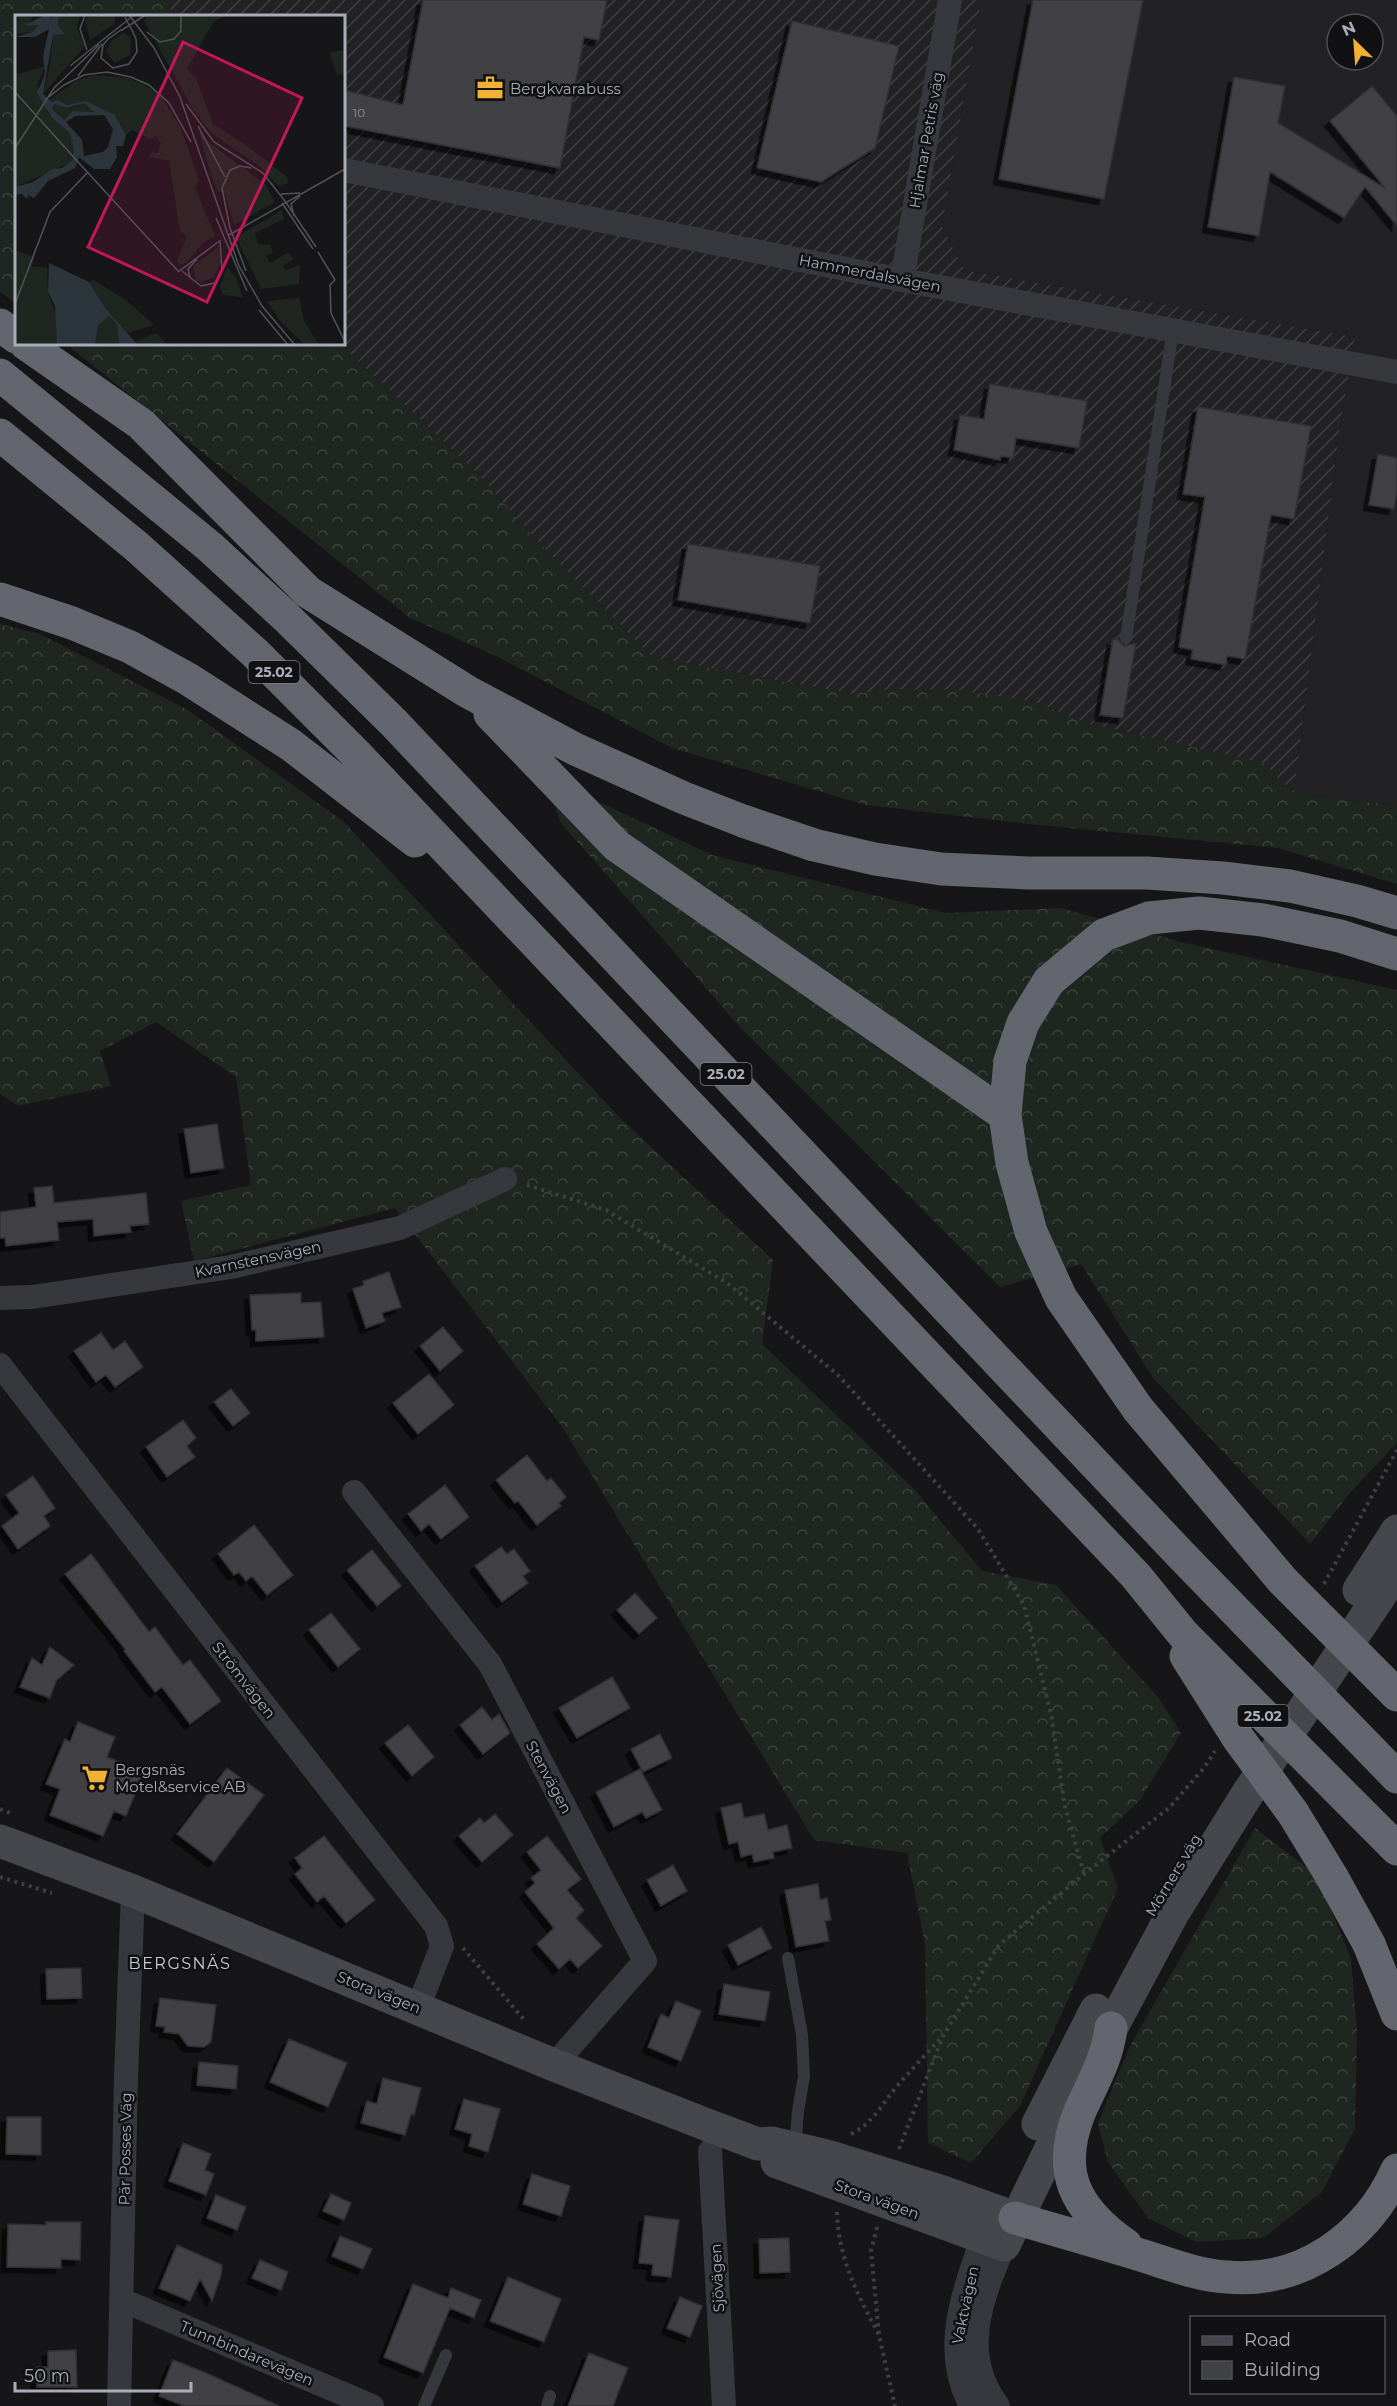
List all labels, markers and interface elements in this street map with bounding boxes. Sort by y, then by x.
north arrow [1325,12,1385,72]
inset map [15,15,345,345]
text: N [1339,18,1359,40]
street label: Hjalmar Petris väg [905,70,947,210]
office icon: Bergkvarabuss [475,73,505,103]
place label: Bergkvarabuss [510,79,621,98]
house number: 10 [353,105,365,120]
street label: Hammerdalsvägen [797,250,943,296]
road number: 25.02 [248,661,300,683]
road number: 25.02 [700,1063,752,1085]
street label: Kvarnstensvägen [193,1236,323,1282]
street label: Strömvägen [208,1638,280,1722]
road number: 25.02 [1238,1705,1288,1727]
street label: Stenvägen [522,1737,576,1817]
place label: Bergsnäs Motel&service AB [115,1760,246,1796]
supermarket icon: Bergsnäs Motel&service AB [80,1763,110,1793]
street label: Mörners väg [1141,1830,1205,1920]
district label: BERGSNÄS [129,1953,231,1973]
street label: Stora vägen [334,1967,424,2017]
street label: Pär Posses Väg [115,2092,135,2206]
street label: Stora vägen [832,2175,922,2223]
street label: Sjövägen [706,2243,728,2313]
street label: Vaktvägen [947,2264,983,2346]
street label: Tunnbindarevägen [177,2316,317,2390]
legend [1190,2316,1385,2394]
text: Road [1244,2329,1291,2351]
scale bar [15,2355,190,2393]
text: Building [1244,2359,1321,2381]
text: 50 m [24,2365,70,2387]

